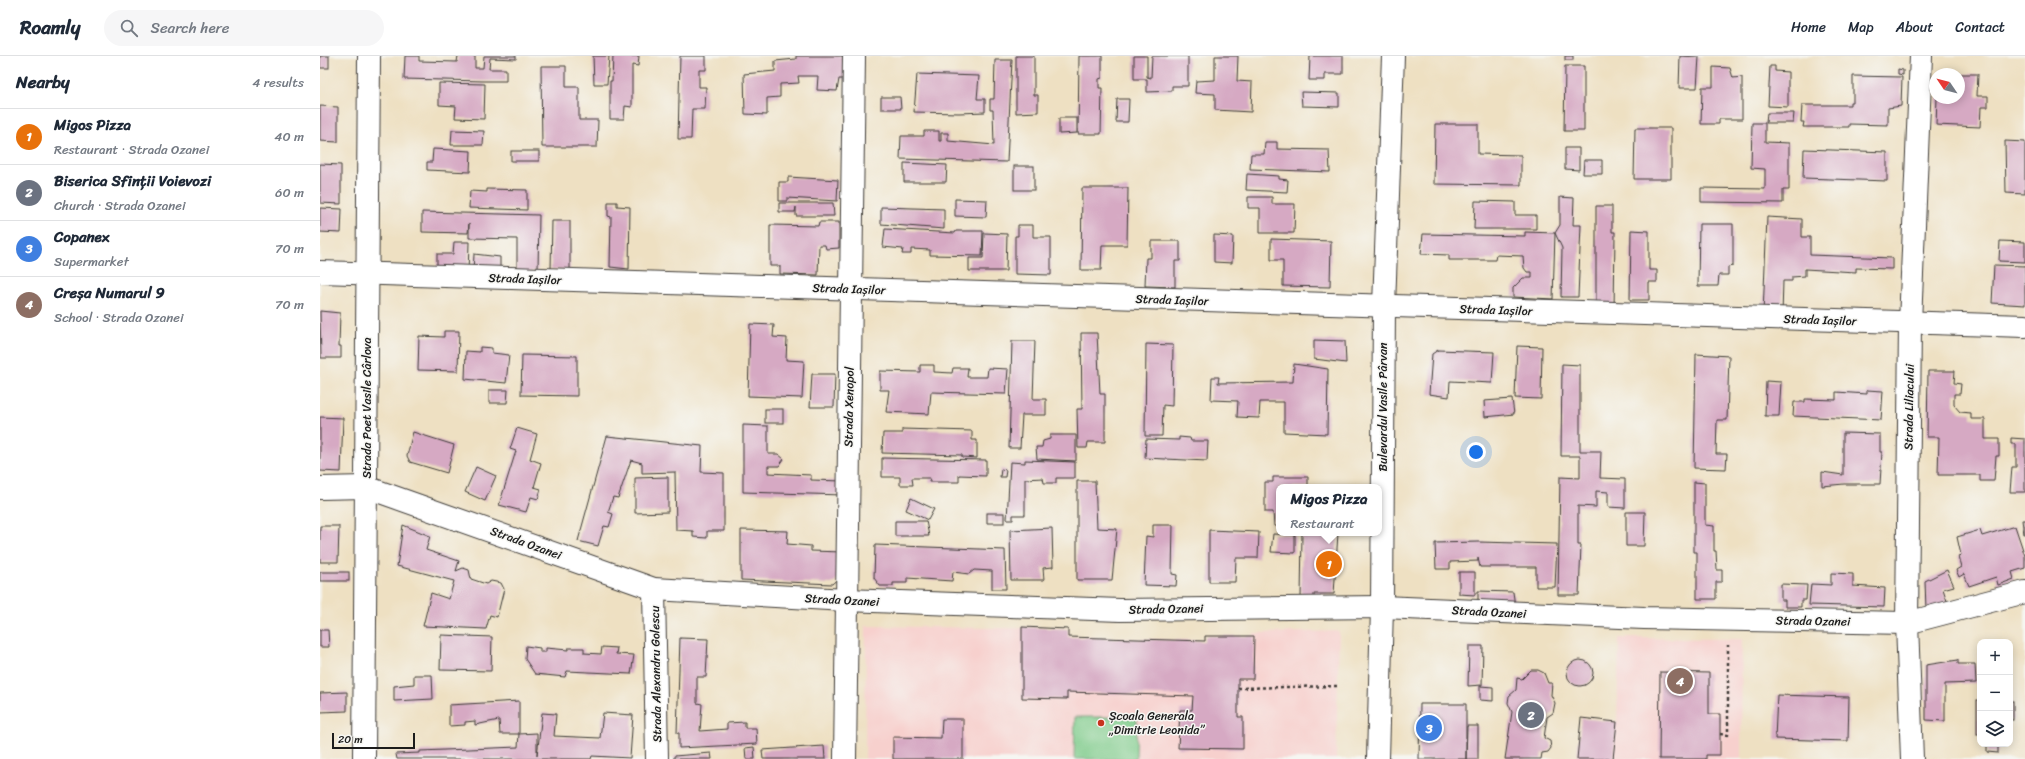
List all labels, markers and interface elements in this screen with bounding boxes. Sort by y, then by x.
search box [104,10,384,46]
text: Roamly [20,11,80,44]
text: Search here [150,15,229,41]
text: Home [1791,15,1826,40]
text: Map [1848,15,1874,40]
text: About [1896,15,1933,40]
text: Contact [1955,15,2005,40]
icon: search [118,17,140,39]
text: Nearby [16,67,70,97]
north arrow [1929,68,1965,104]
text: 4 results [252,71,304,94]
text: Migos Pizza [54,112,131,138]
text: 1 [26,125,32,148]
text: 40 m [274,125,304,148]
text: Restaurant · Strada Ozanei [54,138,209,161]
text: Biserica Sfinții Voievozi [54,168,211,194]
text: 2 [25,181,33,204]
text: 60 m [275,181,304,204]
text: Church · Strada Ozanei [54,194,186,217]
text: Copanex [54,224,109,250]
text: 3 [25,237,33,260]
text: 70 m [275,237,304,260]
text: Supermarket [54,250,129,273]
street label: Strada Iașilor [488,267,563,291]
street label: Strada Iașilor [812,277,887,301]
text: Creșa Numarul 9 [54,280,165,306]
street label: Strada Iașilor [1135,288,1210,312]
text: 4 [25,293,33,316]
text: 70 m [275,293,304,316]
street label: Strada Iașilor [1459,298,1534,322]
text: School · Strada Ozanei [54,306,183,329]
street label: Strada Iașilor [1783,308,1858,332]
street label: Strada Poet Vasile Cârlova [356,337,378,479]
street label: Bulevardul Vasile Pârvan [1372,342,1394,471]
street label: Strada Liliacului [1897,363,1921,450]
street label: Strada Xenopol [837,366,861,447]
your location [1466,442,1486,462]
popup [1276,484,1382,536]
text: Migos Pizza [1290,486,1368,512]
text: Restaurant [1290,512,1355,535]
street label: Strada Ozanei [487,520,565,566]
pin: 1 [1316,549,1342,579]
street label: Strada Ozanei [804,587,881,613]
street label: Strada Ozanei [1128,597,1204,621]
street label: Strada Ozanei [1451,599,1528,625]
street label: Strada Alexandru Golescu [644,605,668,743]
street label: Strada Ozanei [1775,609,1851,633]
map controls [1977,639,2013,747]
button: + [1977,639,2013,675]
pin: 4 [1667,666,1693,696]
button: − [1977,675,2013,711]
pin: 2 [1518,700,1544,730]
place label: Școala Generala „Dimitrie Leonida” [1108,705,1205,741]
button: layers [1977,711,2013,747]
pin: 3 [1416,713,1442,743]
marker: Școala Generala „Dimitrie Leonida” [1096,718,1106,728]
text: 20 m [338,730,363,749]
scale bar [332,731,415,750]

